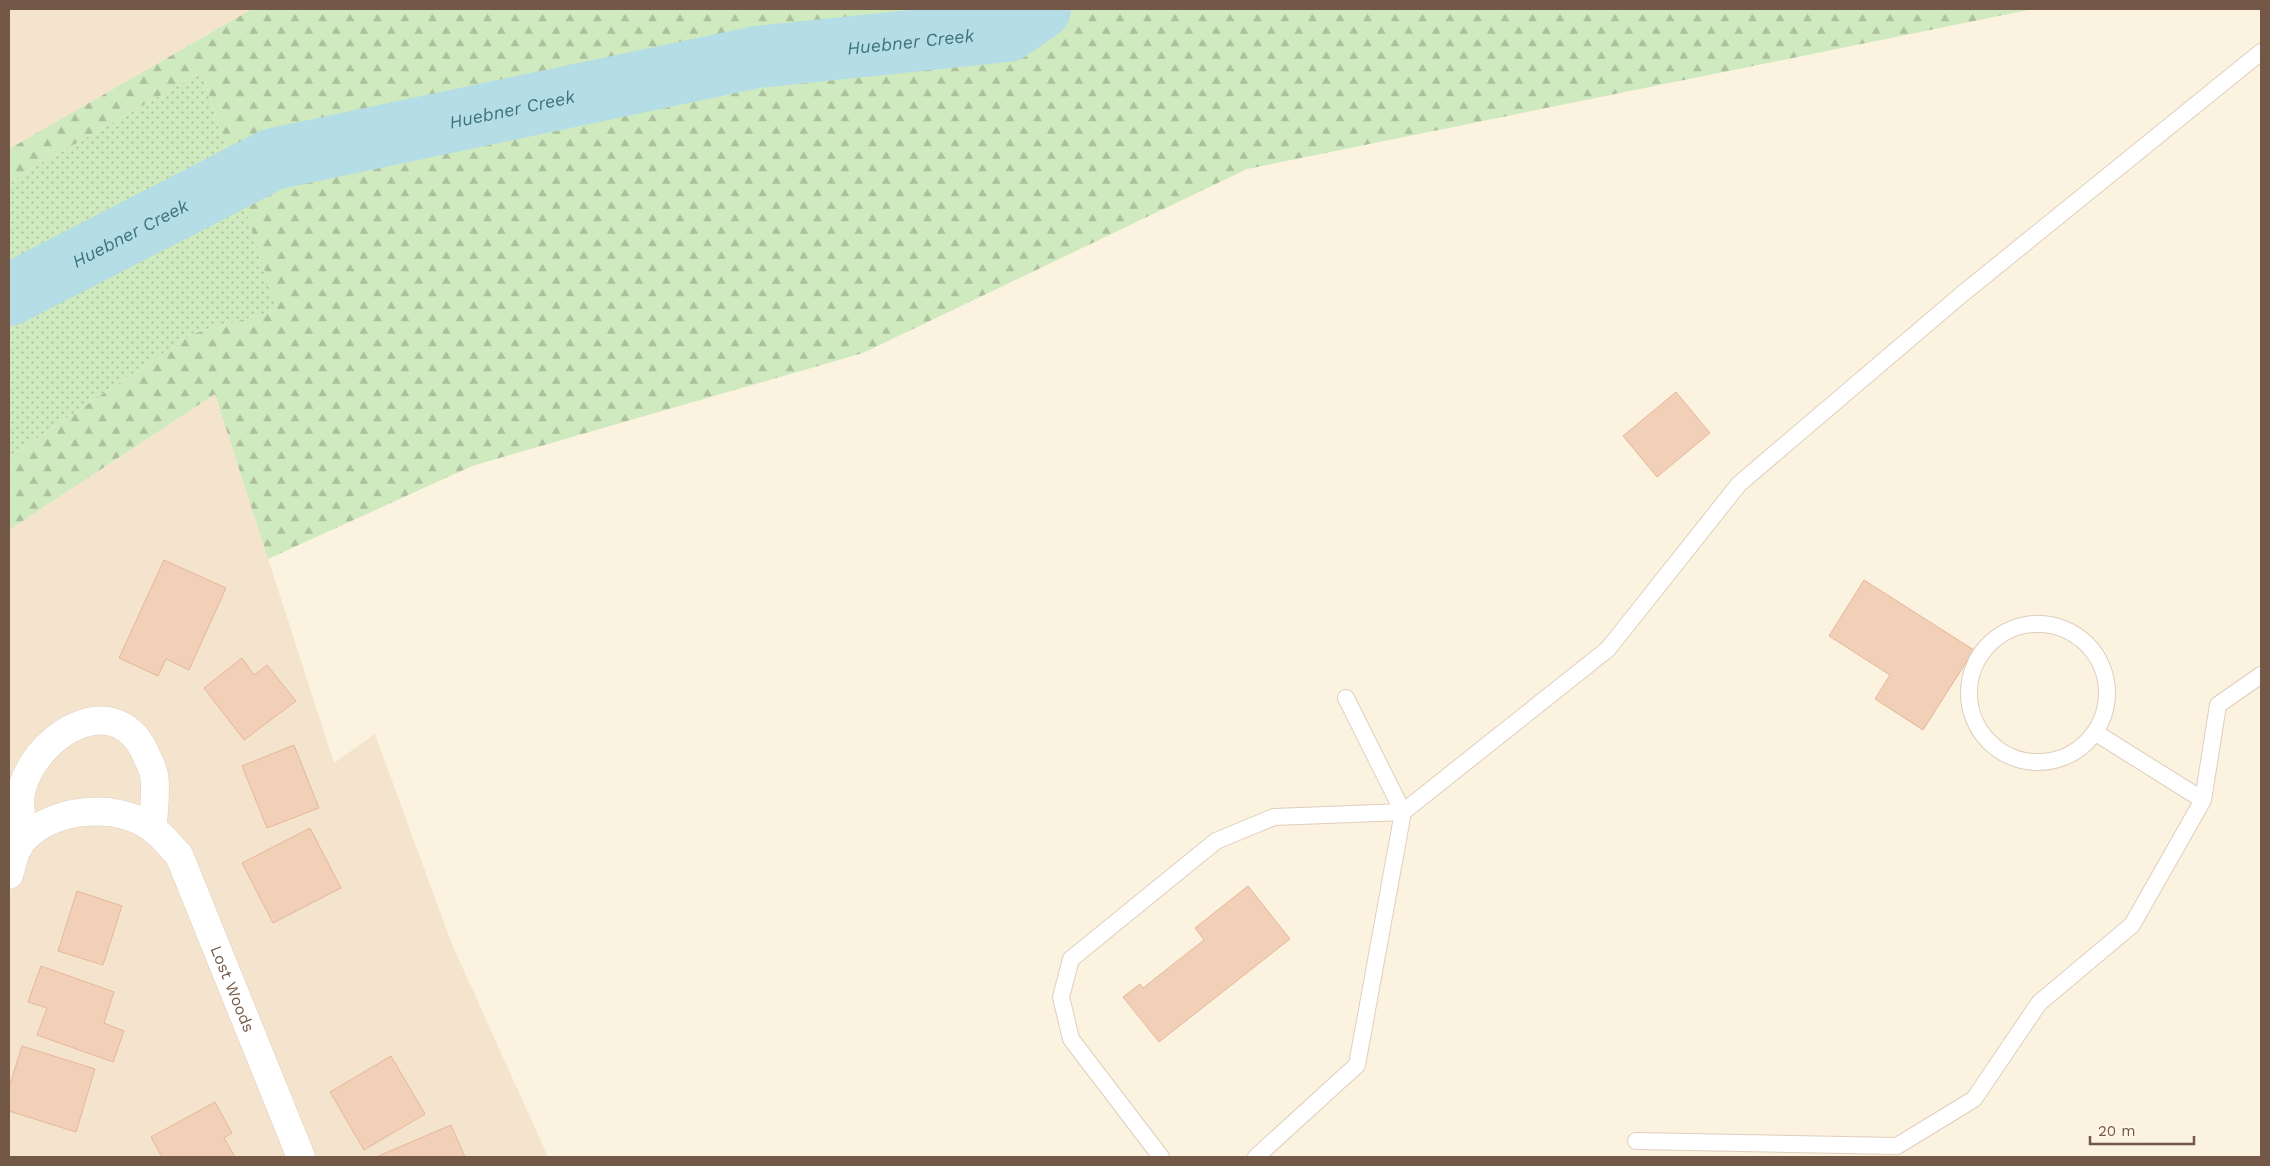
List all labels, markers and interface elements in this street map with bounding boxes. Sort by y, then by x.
water label: Huebner Creek [846,24,976,58]
water label: Huebner Creek [447,85,578,132]
water label: Huebner Creek [68,194,193,271]
street label: Lost Woods [207,943,259,1035]
scale bar [2090,1114,2194,1146]
text: 20 m [2098,1122,2136,1140]

